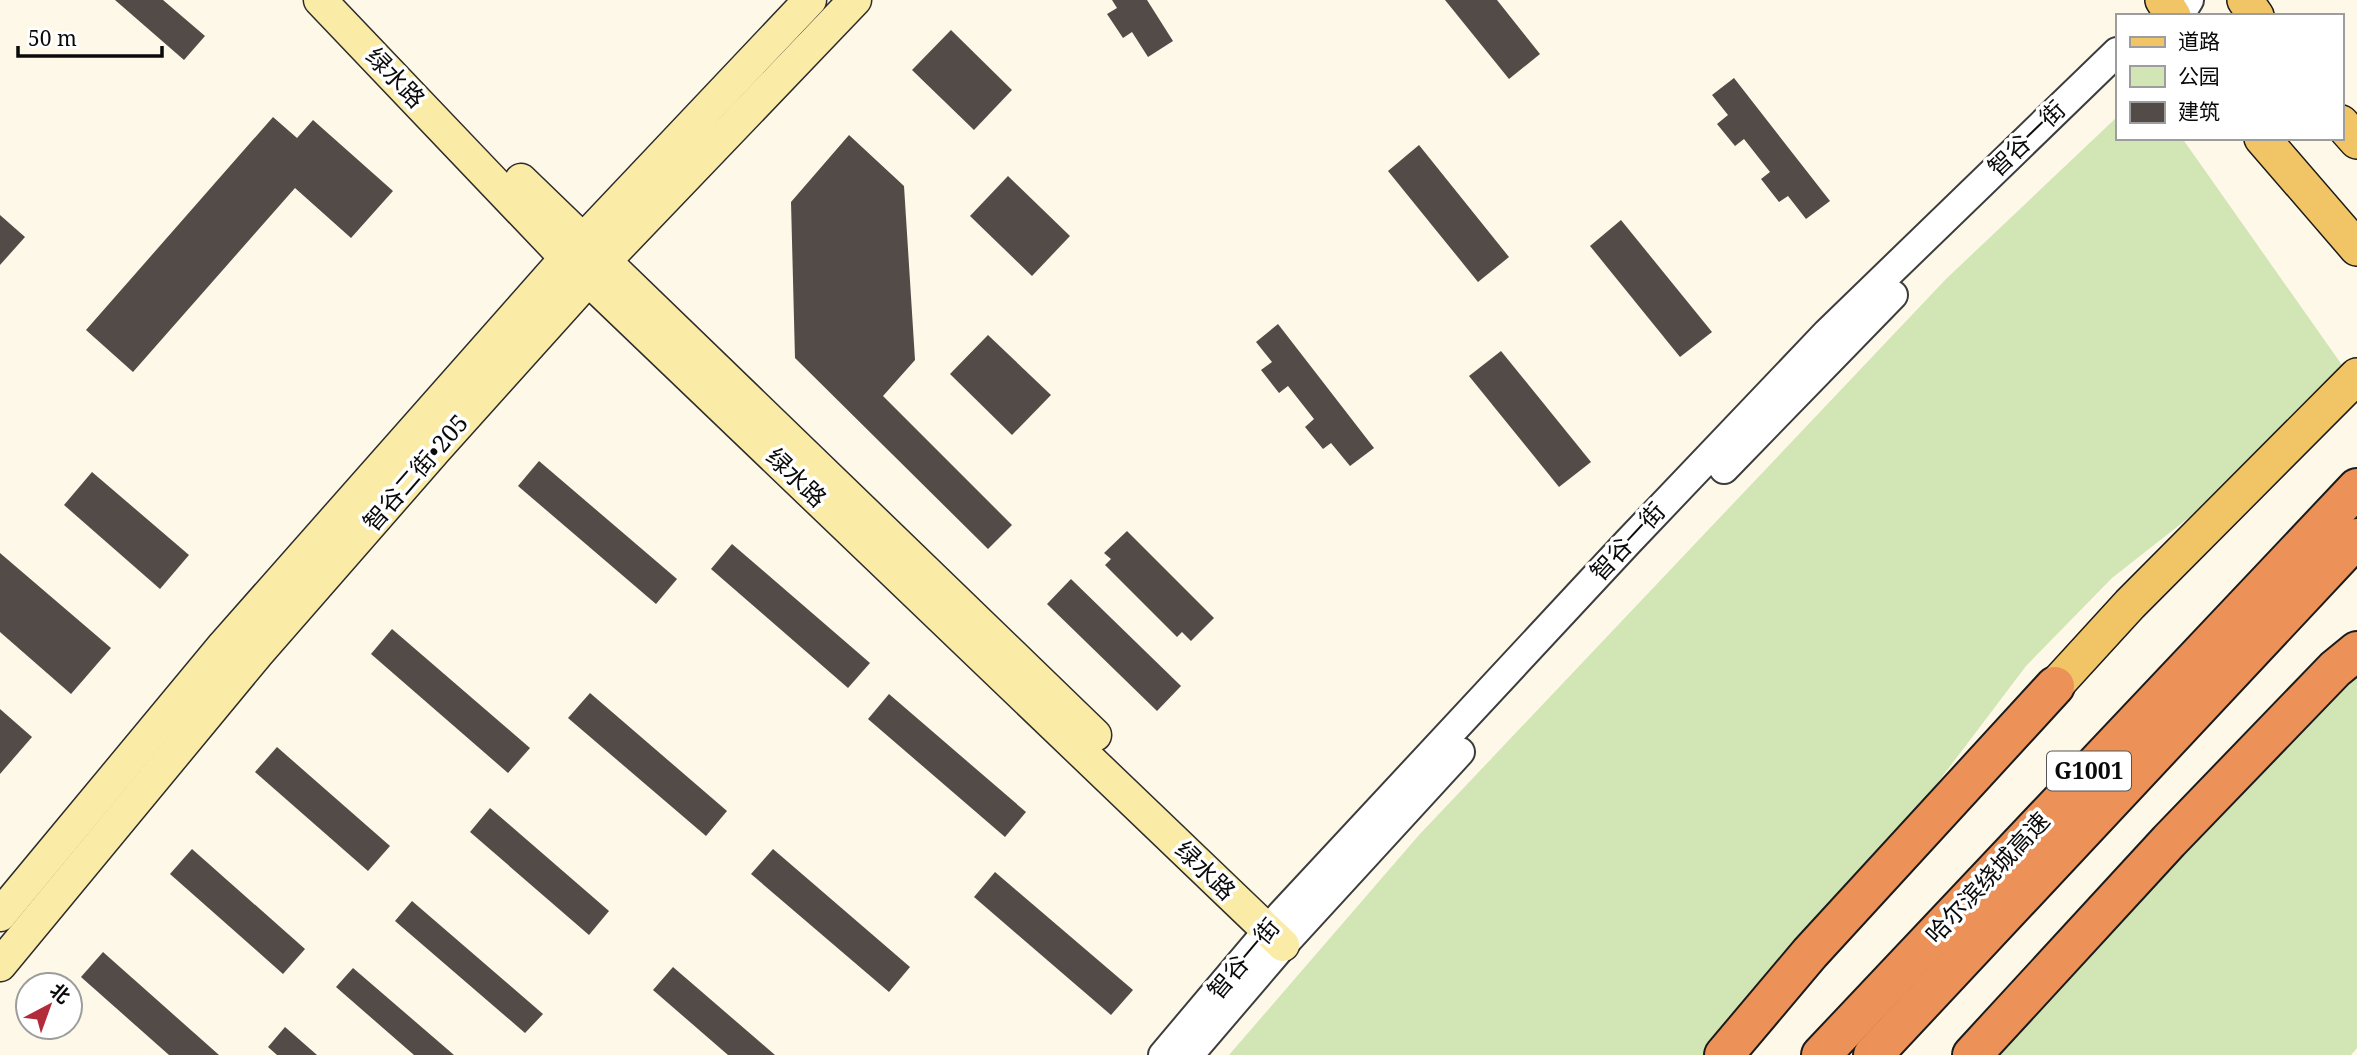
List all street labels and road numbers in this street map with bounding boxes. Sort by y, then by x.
street label: 绿水路 [359,40,433,114]
street label: 智谷一街 [1980,93,2072,183]
street label: 智谷二街•205 [355,406,475,538]
street label: 绿水路 [760,440,834,514]
street label: 智谷一街 [1582,495,1672,587]
road number: G1001 [2047,751,2131,790]
street label: 哈尔滨绕城高速 [1918,804,2056,950]
street label: 绿水路 [1169,833,1243,907]
street label: 智谷一街 [1199,911,1286,1005]

